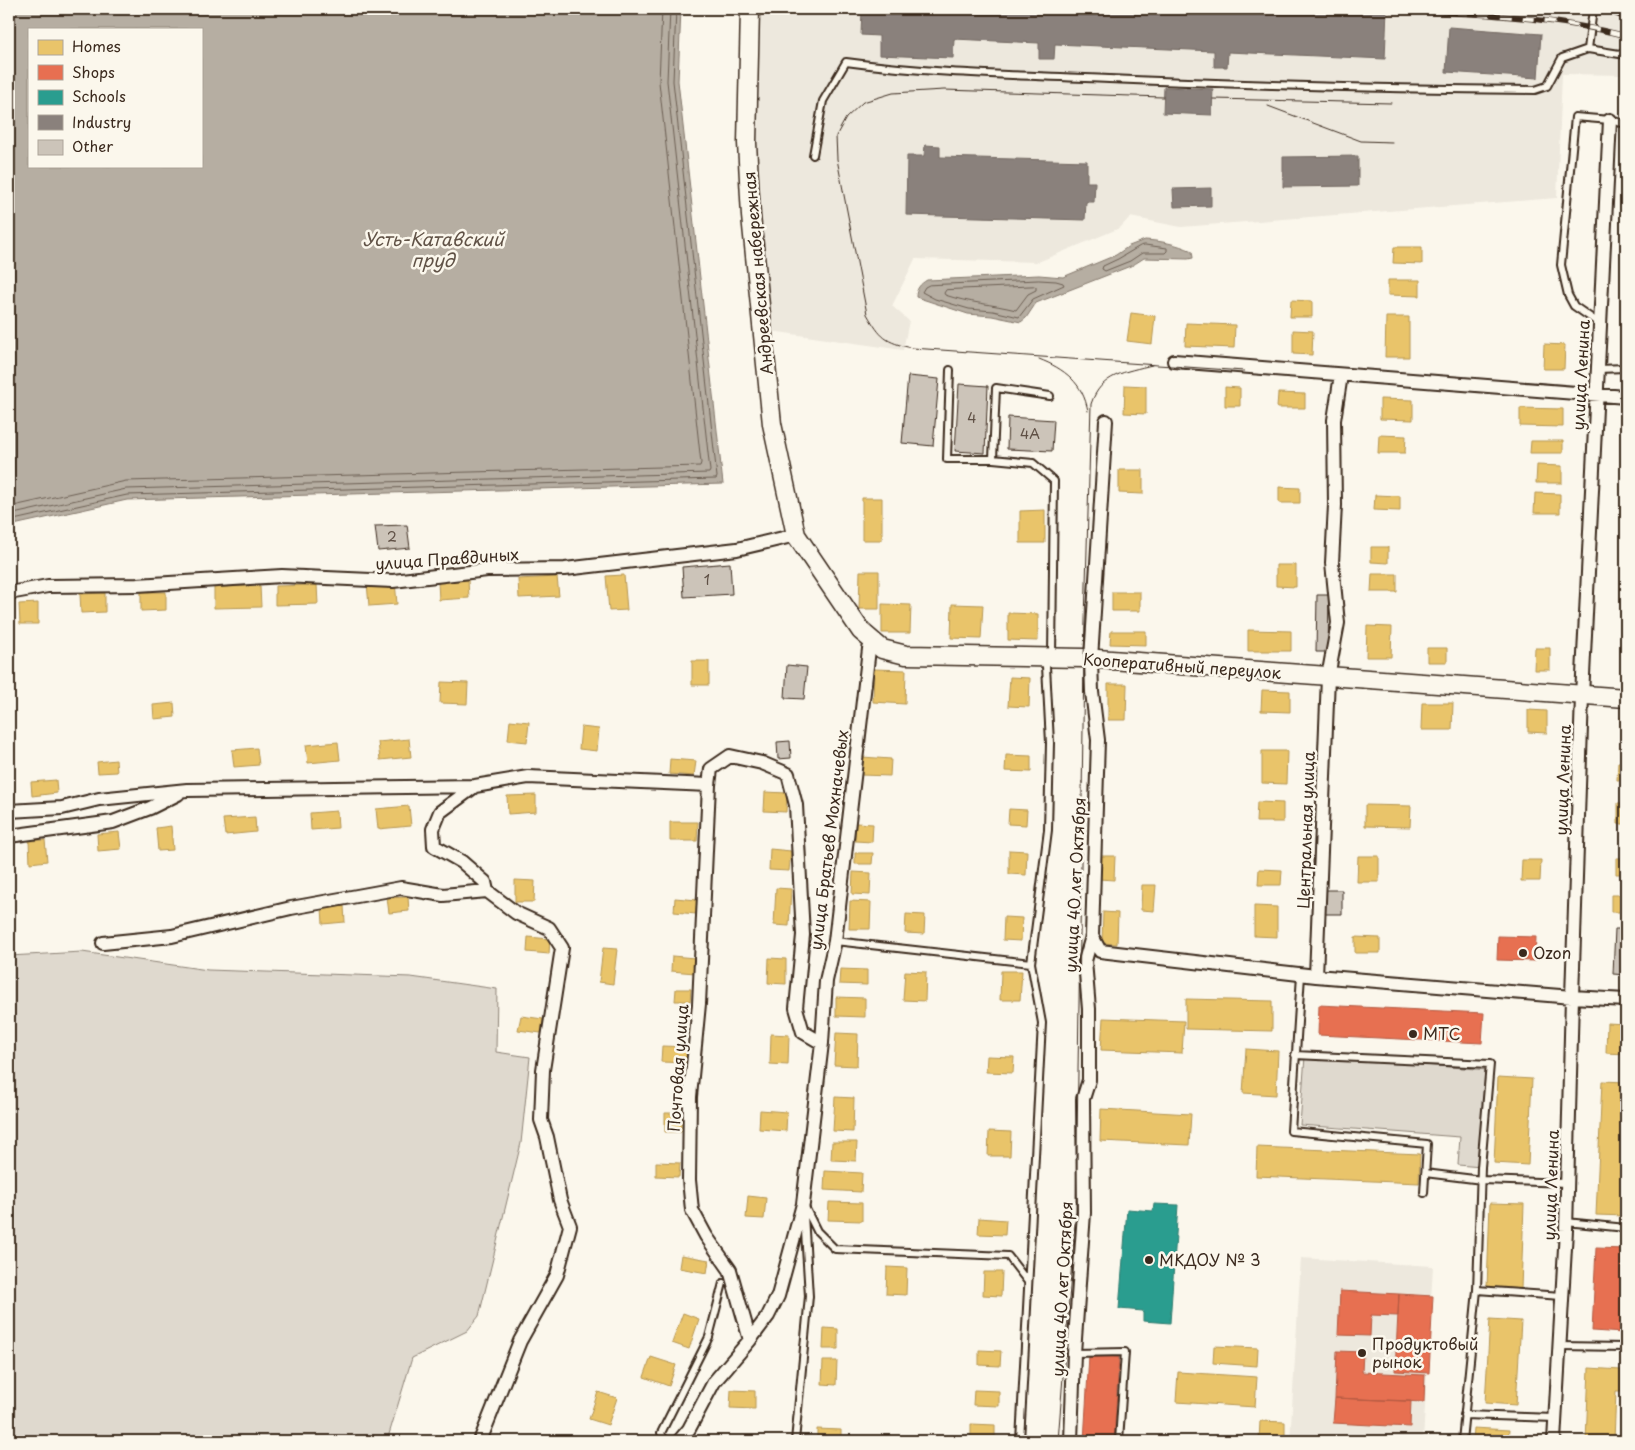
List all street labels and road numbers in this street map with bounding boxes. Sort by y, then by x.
street label: Андреевская набережная [736,170,778,376]
street label: улица Ленина [1565,319,1595,431]
street label: улица Правдиных [374,541,519,575]
street label: Кооперативный переулок [1082,646,1282,684]
street label: улица Ленина [1548,724,1576,836]
street label: улица Братьев Мохначевых [803,728,853,951]
street label: Центральная улица [1290,751,1320,909]
street label: улица 40 лет Октября [1057,797,1091,973]
street label: Почтовая улица [661,1003,693,1133]
street label: улица Ленина [1536,1129,1564,1241]
street label: улица 40 лет Октября [1044,1201,1078,1377]

